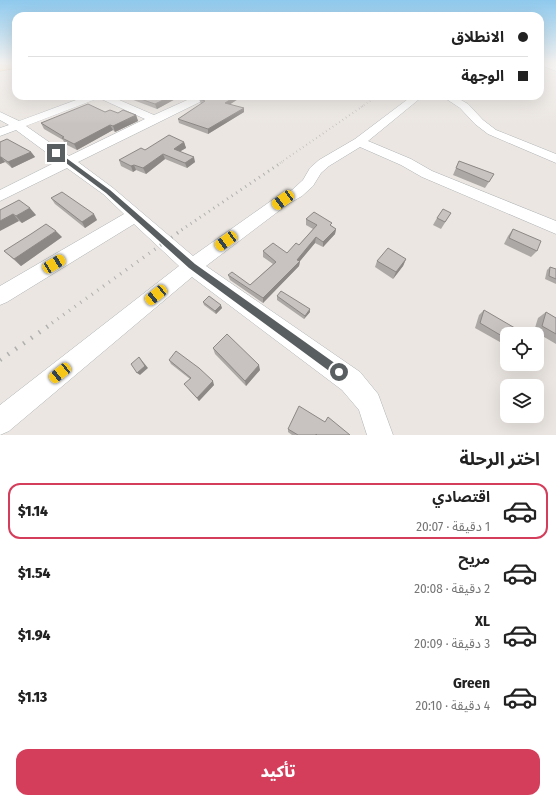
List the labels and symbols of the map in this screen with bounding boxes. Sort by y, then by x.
route end [47,144,65,162]
car [270,188,296,212]
car [213,229,239,253]
car [41,253,67,275]
car [143,283,169,307]
car [47,361,73,385]
route start [330,363,348,381]

